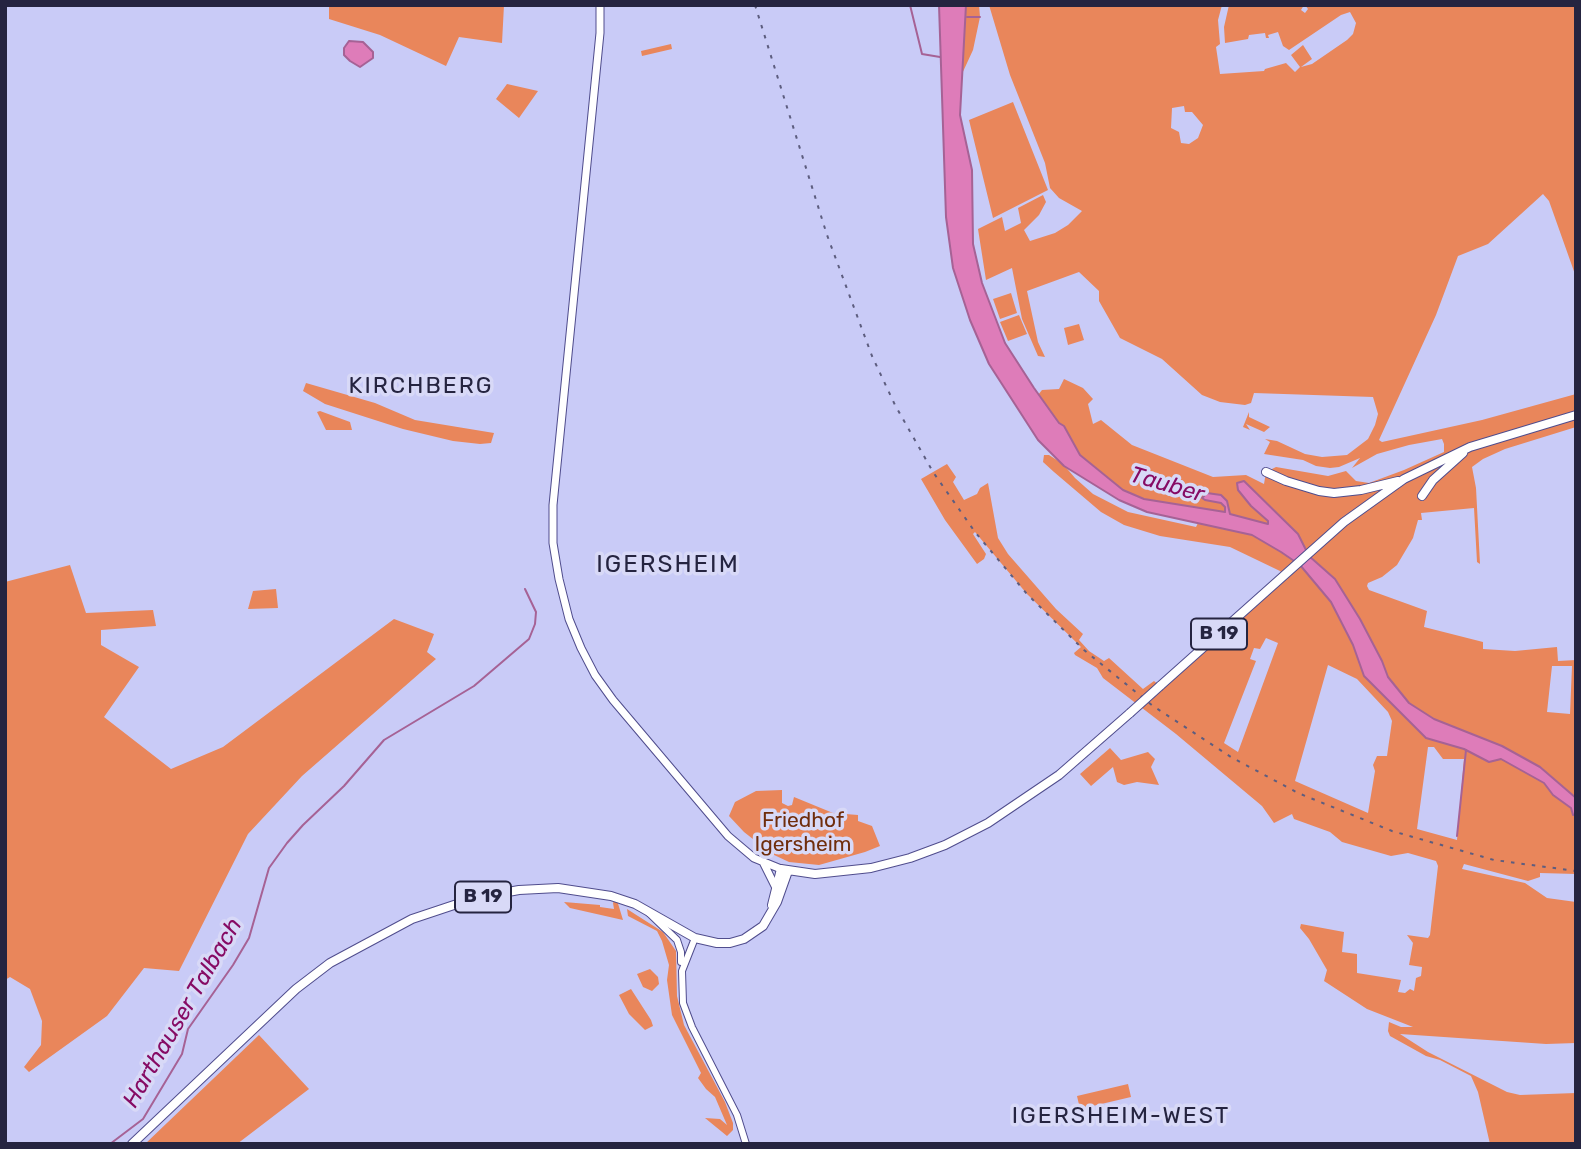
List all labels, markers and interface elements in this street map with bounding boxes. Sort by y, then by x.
district label: KIRCHBERG [350,372,492,400]
water label: Tauber [1127,461,1207,509]
district label: IGERSHEIM [597,551,739,579]
road number: B 19 [1191,618,1247,650]
park label: Friedhof Igersheim [754,808,852,858]
road number: B 19 [455,882,511,912]
water label: Harthauser Talbach [118,913,248,1113]
district label: IGERSHEIM-WEST [1014,1102,1228,1130]

